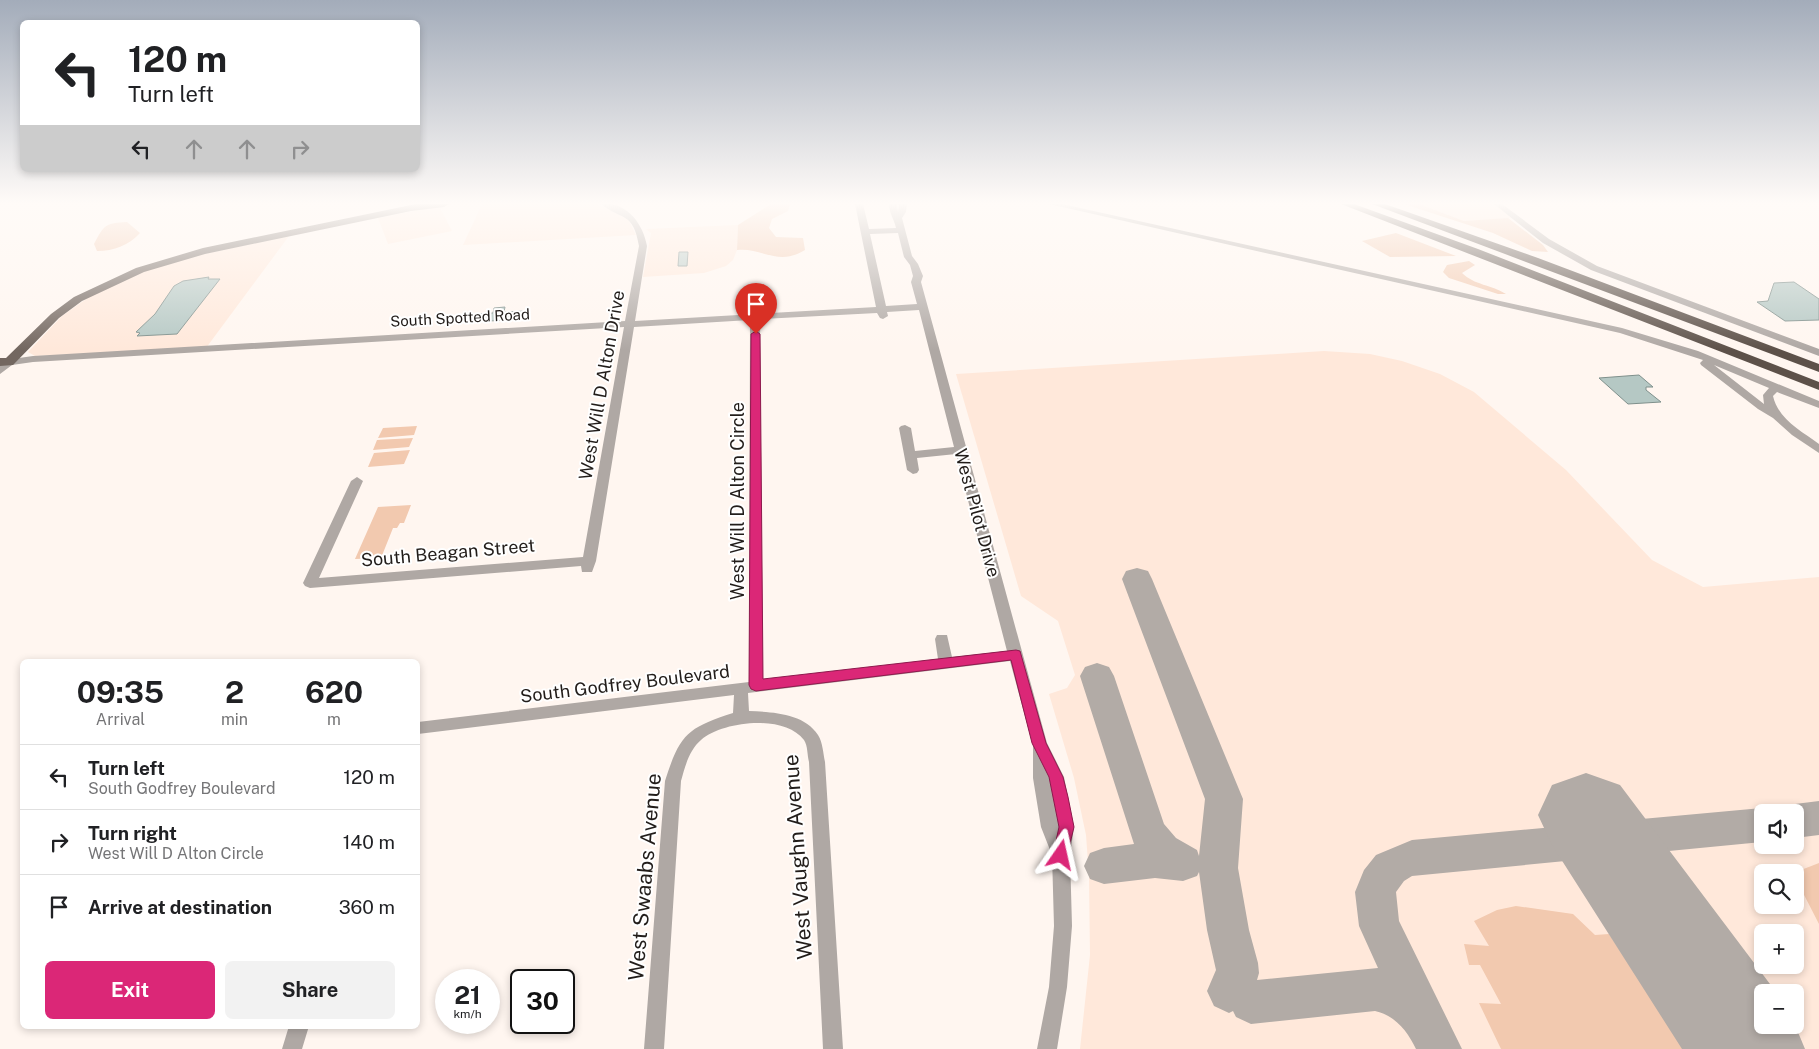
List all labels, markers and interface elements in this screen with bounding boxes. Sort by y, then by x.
text: 120 m [128,39,227,80]
icon: left [45,40,110,105]
text: Turn left [128,81,214,107]
icon: left [127,135,155,163]
icon: ahead [180,135,208,163]
icon: ahead [233,135,261,163]
icon: right [286,135,314,163]
pin [735,283,777,334]
street label: West Will D Alton Drive [574,288,629,481]
icon: arrive [742,290,770,318]
street label: South Spotted Road [390,305,530,330]
street label: West Will D Alton Circle [727,402,748,600]
street label: West Pilot Drive [950,446,1005,579]
street label: South Beagan Street [360,534,536,571]
street label: South Godfrey Boulevard [519,660,731,707]
text: 09:35 [77,674,164,710]
text: 2 [225,674,244,710]
text: 620 [305,674,363,710]
text: Arrival [96,710,145,729]
text: min [221,710,248,729]
text: m [327,710,341,729]
street label: West Vaughn Avenue [778,754,817,960]
text: Turn left [88,757,165,779]
icon: left [45,763,73,791]
text: 120 m [343,766,395,788]
street label: West Swaabs Avenue [623,772,666,982]
text: South Godfrey Boulevard [88,779,275,798]
map controls [1754,804,1804,1034]
button: sound [1754,804,1804,854]
text: Turn right [88,822,177,844]
icon: right [45,828,73,856]
position arrow [1034,828,1086,880]
text: 140 m [343,831,395,853]
text: West Will D Alton Circle [88,844,264,863]
button: search [1754,864,1804,914]
icon: arrive [45,893,73,921]
text: Arrive at destination [88,896,272,918]
text: 360 m [339,896,395,918]
button: + [1754,924,1804,974]
button: Exit [45,961,215,1019]
button: Share [225,961,395,1019]
speed limit sign: 30 [510,969,575,1034]
text: 21 [454,980,481,1010]
button: − [1754,984,1804,1034]
text: km/h [453,1007,482,1021]

